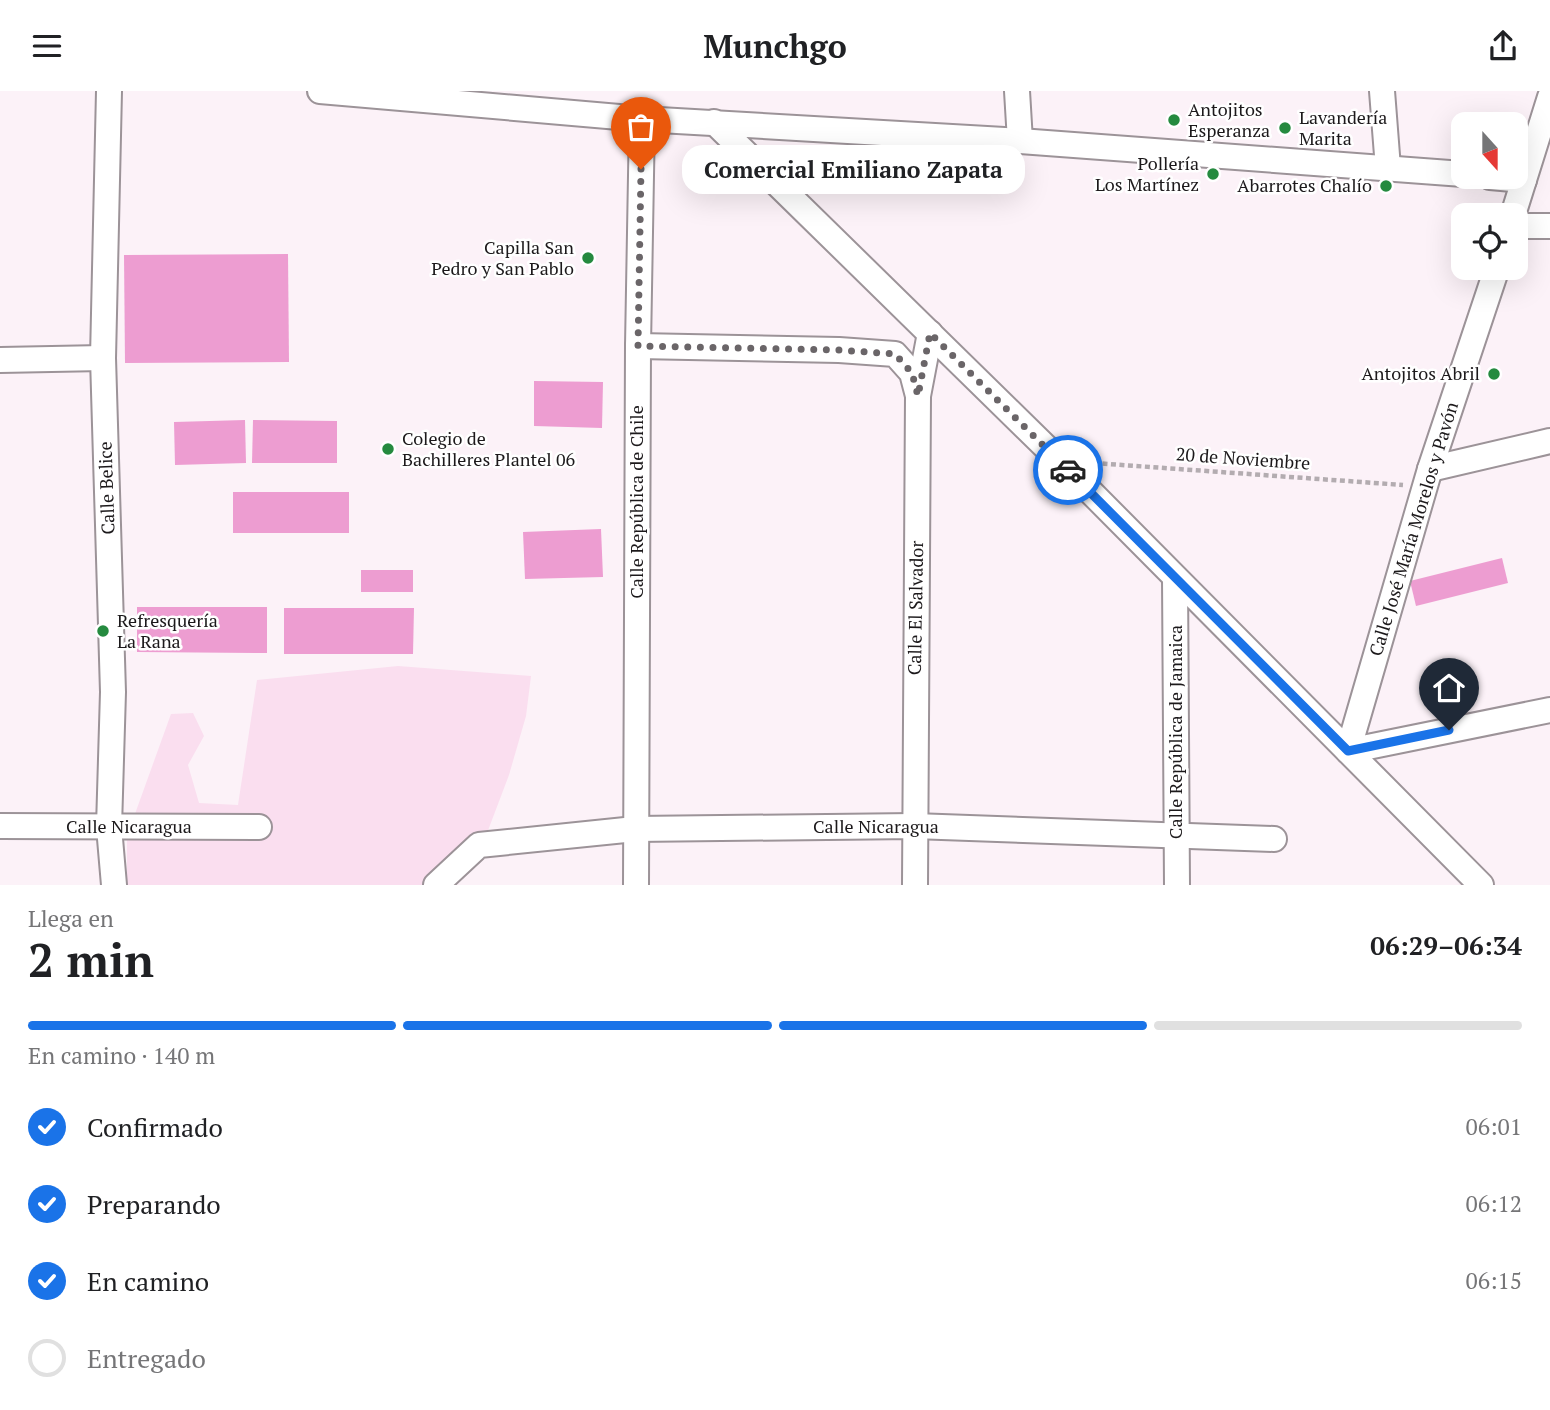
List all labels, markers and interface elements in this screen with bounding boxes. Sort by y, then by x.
text: Munchgo [703,25,847,67]
icon: menu [28,27,66,65]
icon: share [1484,27,1522,65]
pin [611,97,671,169]
place label: Antojitos Esperanza [1188,97,1270,142]
place label: Lavandería Marita [1299,105,1387,150]
icon: bag [622,108,660,146]
marker: Antojitos Esperanza [1166,112,1182,128]
north arrow [1451,112,1528,189]
map controls [1451,112,1528,280]
marker: Lavandería Marita [1277,120,1293,136]
callout: Comercial Emiliano Zapata [683,145,1026,193]
place label: Pollería Los Martínez [1095,151,1199,196]
text: Comercial Emiliano Zapata [704,154,1003,185]
marker: Pollería Los Martínez [1205,166,1221,182]
place label: Abarrotes Chalío [1237,173,1372,197]
marker: Abarrotes Chalío [1378,178,1394,194]
button: locate [1451,203,1528,280]
place label: Capilla San Pedro y San Pablo [431,235,574,280]
marker: Capilla San Pedro y San Pablo [580,250,596,266]
place label: Antojitos Abril [1361,361,1480,385]
marker: Antojitos Abril [1486,366,1502,382]
street label: Calle José María Morelos y Pavón [1363,398,1463,659]
street label: Calle República de Chile [624,405,648,599]
place label: Colegio de Bachilleres Plantel 06 [402,426,576,471]
courier [1033,435,1103,505]
street label: Calle Belice [92,441,120,535]
marker: Colegio de Bachilleres Plantel 06 [380,441,396,457]
street label: 20 de Noviembre [1175,441,1311,475]
icon: car [1049,451,1087,489]
street label: Calle El Salvador [902,540,928,675]
place label: Refresquería La Rana [117,608,218,653]
marker: Refresquería La Rana [95,623,111,639]
street label: Calle República de Jamaica [1163,625,1187,839]
pin [1419,658,1479,730]
icon: home [1430,669,1468,707]
street label: Calle Nicaragua [66,814,192,838]
street label: Calle Nicaragua [813,814,939,838]
text: Llega en [28,903,114,934]
text: 06:29–06:34 [1370,928,1522,962]
text: 2 min [28,929,154,990]
text: En camino · 140 m [28,1040,215,1071]
icon: check [28,1108,66,1146]
text: Confirmado [87,1110,223,1144]
text: 06:01 [1465,1111,1522,1142]
icon: check [28,1185,66,1223]
text: Preparando [87,1187,221,1221]
text: 06:12 [1465,1188,1522,1219]
icon: check [28,1262,66,1300]
text: En camino [87,1264,209,1298]
text: 06:15 [1465,1265,1522,1296]
text: Entregado [87,1341,206,1375]

